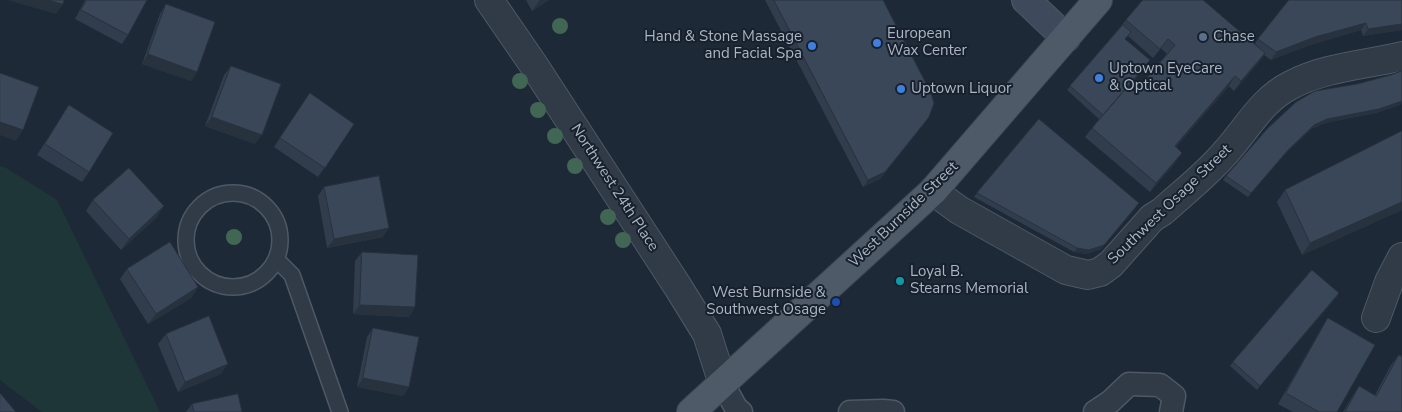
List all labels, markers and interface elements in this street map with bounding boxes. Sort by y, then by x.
place label: European Wax Center [887,25,967,60]
place label: Hand & Stone Massage and Facial Spa [644,28,802,63]
place label: Chase [1213,28,1255,46]
marker: Chase [1197,31,1209,43]
marker: European Wax Center [871,37,883,49]
marker: Hand & Stone Massage and Facial Spa [806,40,818,52]
place label: Uptown EyeCare & Optical [1109,60,1222,95]
marker: Uptown EyeCare & Optical [1093,72,1105,84]
place label: Uptown Liquor [911,80,1011,98]
marker: Uptown Liquor [895,83,907,95]
street label: Northwest 24th Place [566,121,662,255]
street label: Southwest Osage Street [1105,141,1235,269]
street label: West Burnside Street [846,158,962,272]
place label: Loyal B. Stearns Memorial [910,263,1028,298]
marker: Loyal B. Stearns Memorial [894,275,906,287]
place label: West Burnside & Southwest Osage [706,284,826,319]
marker: West Burnside & Southwest Osage [830,296,842,308]

